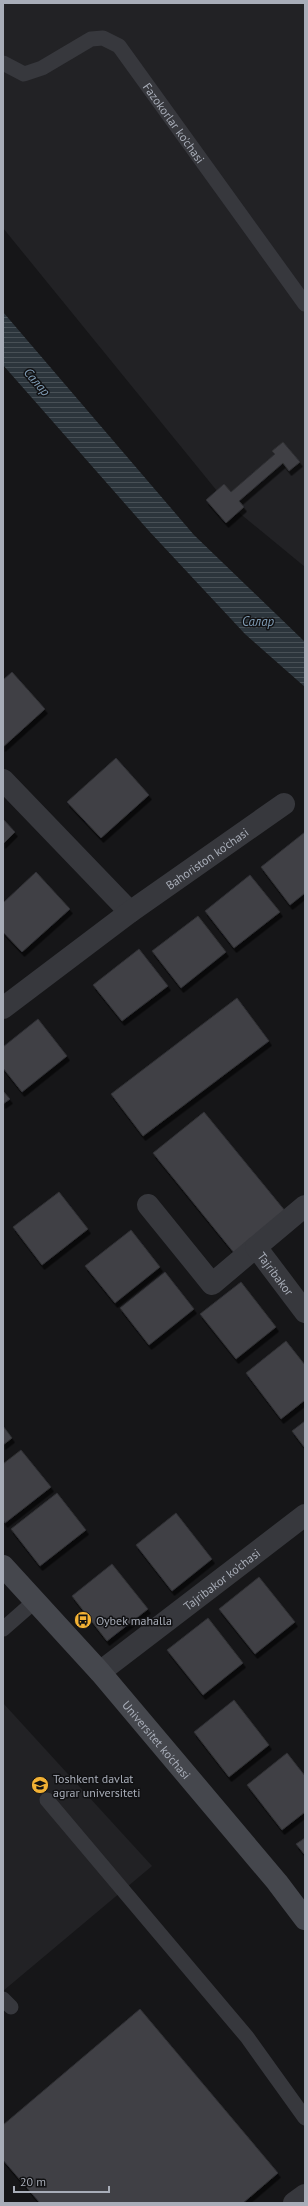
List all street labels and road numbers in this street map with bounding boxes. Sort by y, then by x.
street label: Fazokorlar ko'chasi [140,79,208,166]
street label: Bahoriston ko'chasi [163,824,251,892]
street label: Tajribakor [255,1249,297,1298]
street label: Tajribakor ko'chasi [180,1545,263,1613]
street label: Universitet ko'chasi [120,1697,194,1782]

